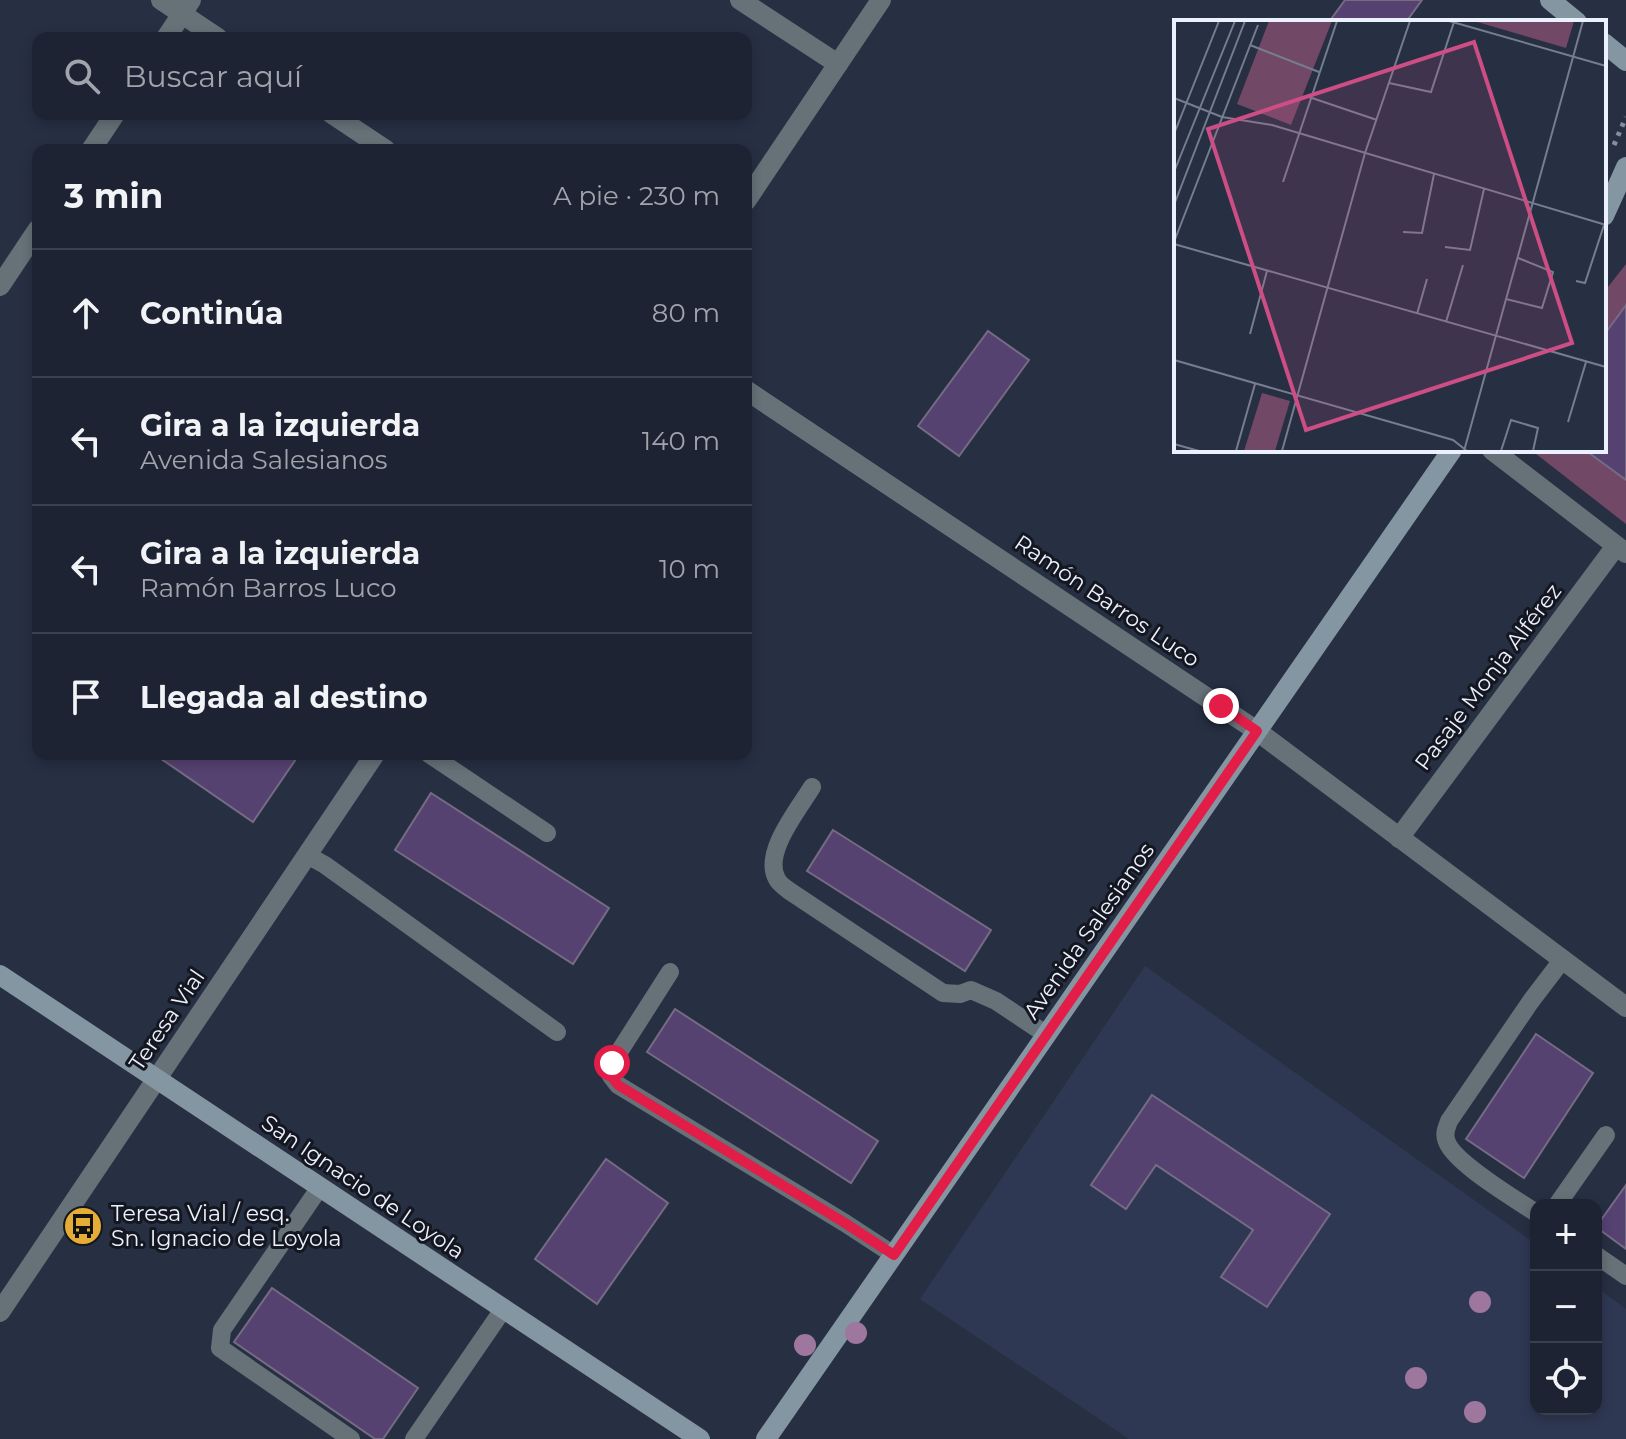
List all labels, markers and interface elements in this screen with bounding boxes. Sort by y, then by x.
inset map [1174,20,1606,452]
search box [32,32,752,120]
icon: search [60,54,104,98]
text: Buscar aquí [124,58,302,95]
text: 3 min [64,175,163,217]
text: A pie · 230 m [553,180,720,212]
icon: ahead [64,291,108,335]
text: Continúa [140,295,283,332]
text: 80 m [652,297,720,329]
text: Gira a la izquierda [140,407,420,444]
icon: left [64,419,108,463]
text: 140 m [642,425,720,457]
text: Avenida Salesianos [140,444,387,476]
street label: Ramón Barros Luco [1009,529,1205,673]
text: Gira a la izquierda [140,535,420,572]
icon: left [64,547,108,591]
text: 10 m [659,553,720,585]
text: Ramón Barros Luco [140,572,397,604]
street label: Pasaje Monja Alférez [1409,578,1567,776]
icon: arrive [64,675,108,719]
text: Llegada al destino [140,679,428,716]
route end [1203,688,1239,724]
street label: Avenida Salesianos [1018,837,1160,1024]
street label: Teresa Vial [123,964,211,1076]
route start [594,1045,630,1081]
street label: San Ignacio de Loyola [256,1109,470,1265]
map controls [1530,1199,1602,1415]
button: + [1530,1199,1602,1271]
place label: Teresa Vial / esq. Sn. Ignacio de Loyola [111,1200,342,1252]
bus stop icon: Teresa Vial / esq. Sn. Ignacio de Loyola [62,1205,104,1247]
button: − [1530,1271,1602,1343]
button: locate [1530,1343,1602,1415]

